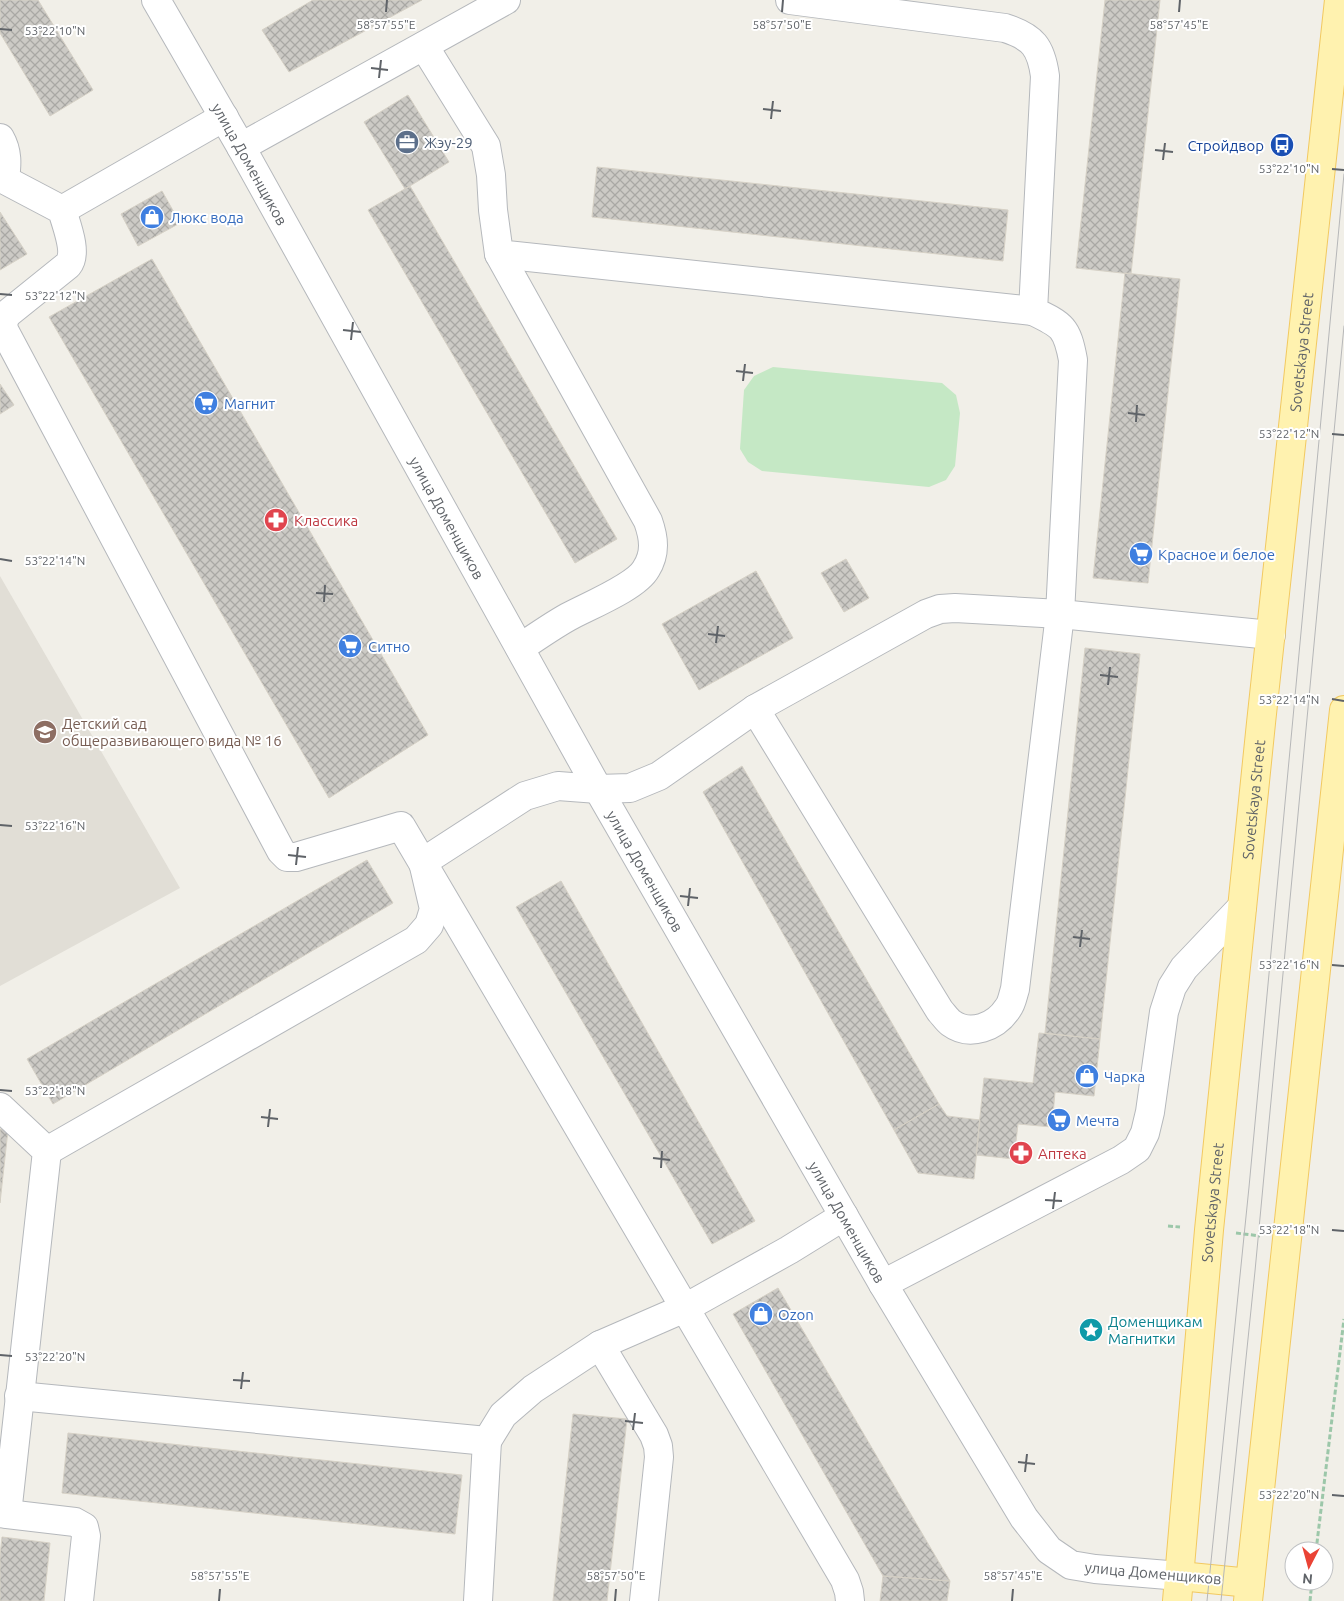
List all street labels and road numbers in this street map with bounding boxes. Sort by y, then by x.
street label: улица Доменщиков [209,100,291,228]
street label: Sovetskaya Street [1286,291,1316,413]
street label: улица Доменщиков [406,454,488,582]
street label: Sovetskaya Street [1239,739,1268,860]
street label: улица Доменщиков [604,807,687,935]
street label: Sovetskaya Street [1198,1142,1226,1263]
street label: улица Доменщиков [806,1158,889,1286]
street label: улица Доменщиков [1084,1559,1222,1587]

